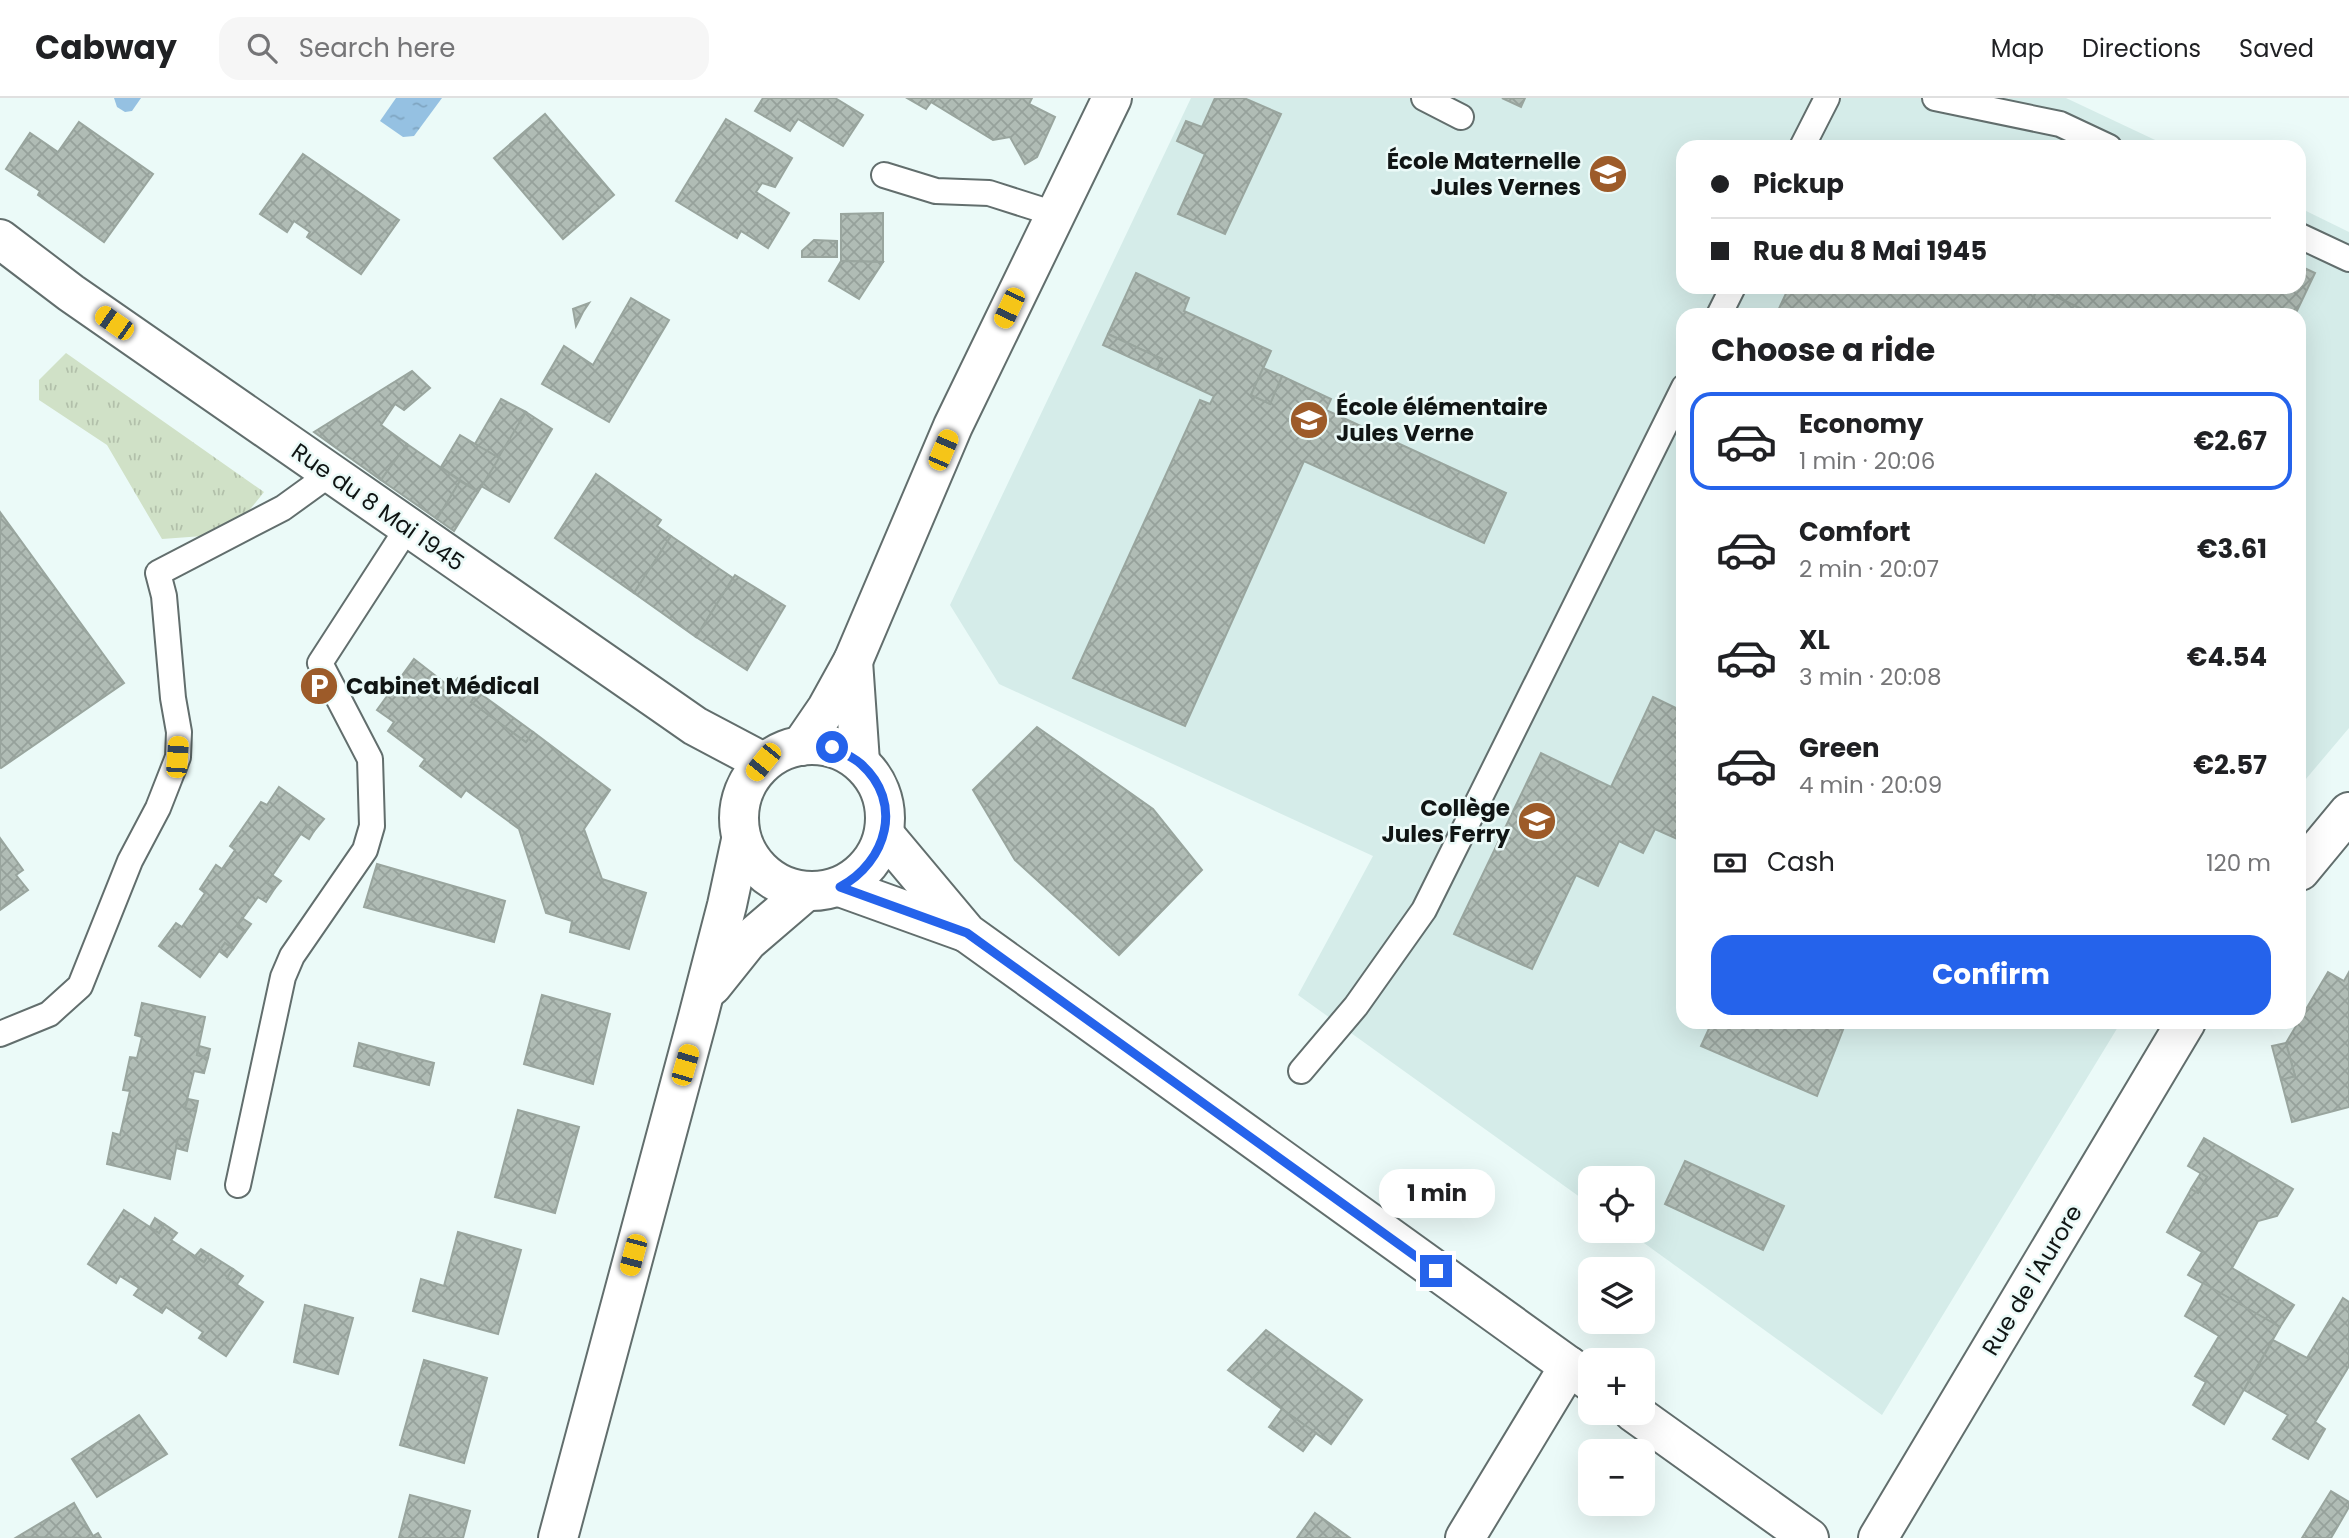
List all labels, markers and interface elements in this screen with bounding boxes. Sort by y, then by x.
search box [219,17,709,80]
text: Cabway [35,24,177,71]
icon: search [243,29,281,67]
text: Search here [299,30,455,66]
text: Map [1991,32,2044,65]
text: Directions [2082,32,2201,65]
text: Saved [2239,32,2314,65]
place label: École Maternelle Jules Vernes [1387,145,1581,203]
school or university icon: École Maternelle Jules Vernes [1587,153,1629,195]
text: Pickup [1753,166,1844,202]
text: Rue du 8 Mai 1945 [1753,233,1987,269]
car [991,285,1028,331]
car [91,302,138,344]
text: Choose a ride [1711,327,1935,372]
place label: École élémentaire Jules Verne [1336,391,1548,449]
school or university icon: École élémentaire Jules Verne [1288,399,1330,441]
text: Economy [1799,406,1923,442]
icon: car [1715,410,1778,473]
text: €2.67 [2194,423,2267,459]
car [926,427,961,473]
street label: Rue du 8 Mai 1945 [285,435,471,579]
text: 1 min · 20:06 [1799,445,1935,477]
text: Comfort [1799,514,1911,550]
icon: car [1715,518,1778,581]
text: €3.61 [2197,531,2267,567]
text: 2 min · 20:07 [1799,553,1939,585]
text: XL [1799,622,1830,658]
icon: car [1715,626,1778,689]
text: €4.54 [2187,639,2267,675]
text: 3 min · 20:08 [1799,661,1941,693]
parking icon: Cabinet Médical [298,665,340,707]
place label: Cabinet Médical [346,670,539,702]
text: Green [1799,730,1880,766]
route start [816,731,848,763]
icon: car [1715,734,1778,797]
car [166,735,189,779]
car [742,739,785,785]
text: €2.57 [2193,747,2267,783]
text: 4 min · 20:09 [1799,769,1942,801]
place label: Collège Jules Ferry [1382,792,1510,850]
school or university icon: Collège Jules Ferry [1516,800,1558,842]
icon: cash [1711,844,1749,882]
text: Cash [1767,844,1835,880]
text: 120 m [2206,847,2271,879]
button: Confirm [1711,935,2271,1015]
car [670,1042,701,1088]
map controls [1578,1166,1655,1516]
button: locate [1578,1166,1655,1243]
callout: 1 min [1378,1170,1494,1218]
text: 1 min [1407,1177,1467,1209]
street label: Rue de l'Aurore [1974,1199,2090,1361]
car [618,1232,649,1278]
route end [1420,1255,1452,1287]
button: layers [1578,1257,1655,1334]
button: + [1578,1348,1655,1425]
button: − [1578,1439,1655,1516]

